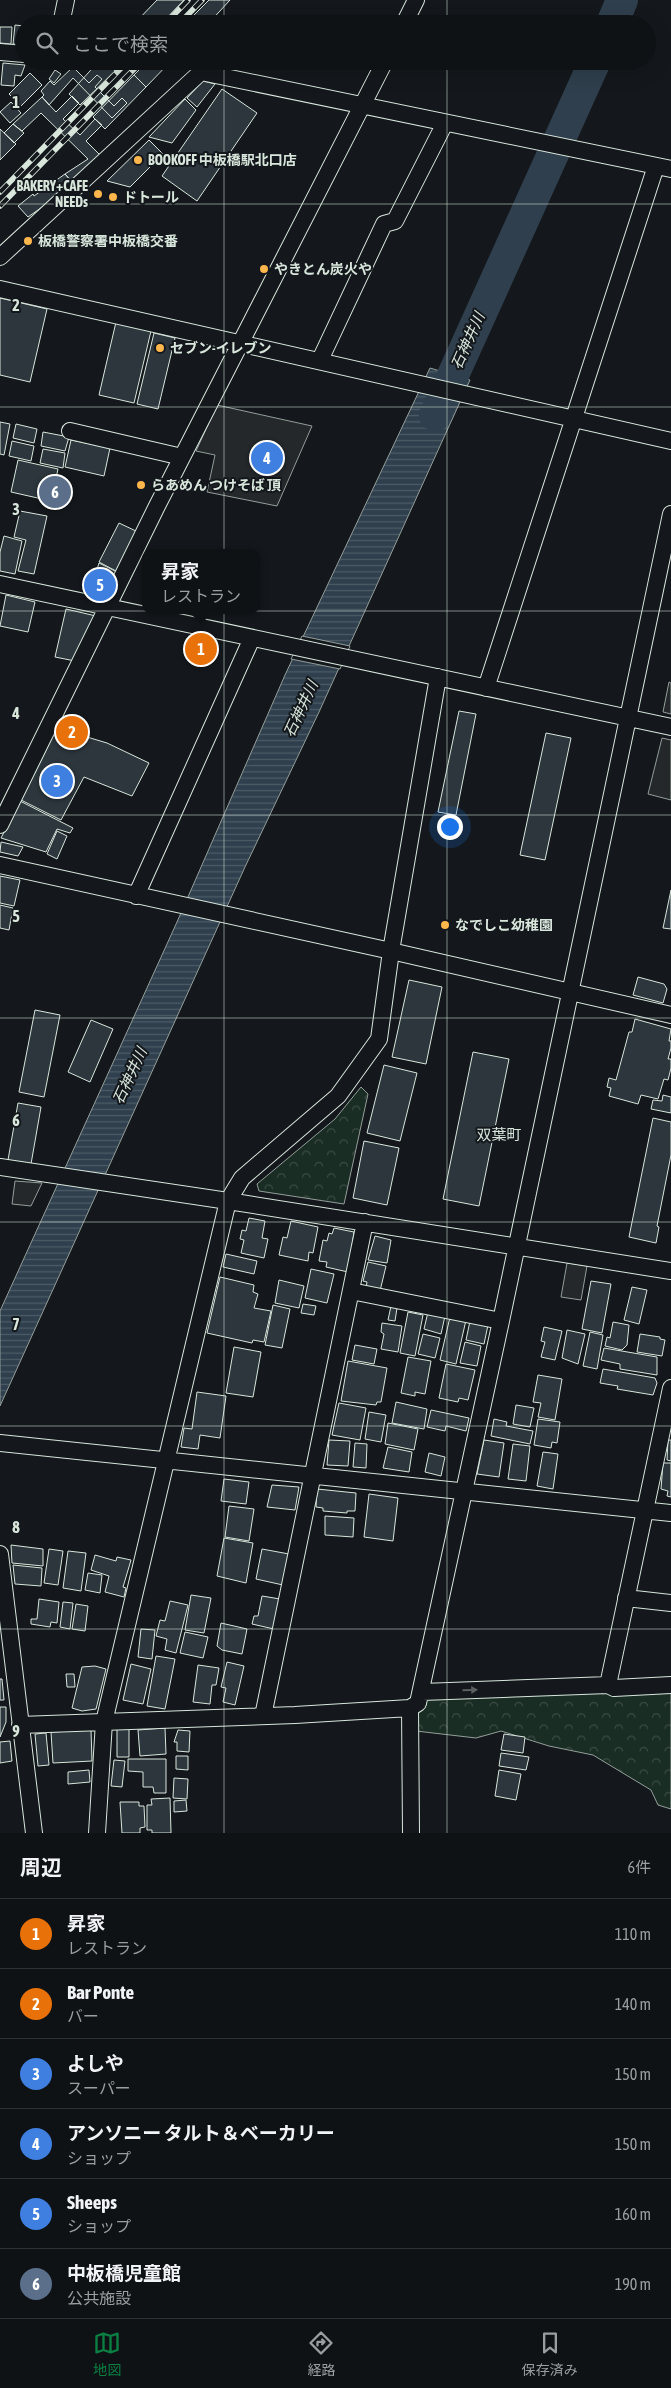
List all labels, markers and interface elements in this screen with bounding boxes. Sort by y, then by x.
search box [15,15,656,70]
icon: search [33,29,61,57]
text: ここで検索 [73,33,168,55]
text: 1 [12,93,20,111]
place label: BOOKOFF 中板橋駅北口店 [148,152,297,168]
marker: BOOKOFF 中板橋駅北口店 [132,154,144,166]
place label: BAKERY+CAFE NEEDs [17,178,88,210]
marker: BAKERY+CAFE NEEDs [92,188,104,200]
place label: ドトール [123,189,179,205]
marker: ドトール [107,191,119,203]
place label: 板橋警察署中板橋交番 [38,233,178,249]
marker: 板橋警察署中板橋交番 [22,235,34,247]
place label: やきとん炭火や [274,261,372,277]
marker: やきとん炭火や [258,263,270,275]
text: 2 [12,296,20,314]
water label: 石神井川 [448,308,488,372]
place label: セブン-イレブン [170,340,272,356]
marker: セブン-イレブン [154,342,166,354]
pin: 4 [251,439,283,477]
pin: 6 [39,473,71,511]
place label: らあめん つけそば 頂 [151,477,281,493]
marker: らあめん つけそば 頂 [135,479,147,491]
text: 3 [12,500,20,518]
popup [142,549,260,614]
text: 昇家 [161,560,199,582]
pin: 5 [84,566,116,604]
text: レストラン [161,587,241,605]
pin: 1 [185,630,217,668]
water label: 石神井川 [280,676,322,740]
text: 4 [11,704,20,722]
pin: 2 [56,713,88,751]
pin: 3 [41,762,73,800]
your location [437,814,463,840]
text: 5 [12,907,20,925]
place label: なでしこ幼稚園 [455,917,553,933]
marker: なでしこ幼稚園 [439,919,451,931]
water label: 石神井川 [109,1043,151,1107]
text: 6 [12,1111,20,1129]
district label: 双葉町 [476,1126,522,1143]
text: 7 [12,1315,20,1333]
text: 8 [12,1518,20,1536]
one-way arrow [462,1686,478,1694]
text: 9 [12,1722,20,1740]
text: 周辺 [20,1855,62,1879]
text: 6件 [627,1858,651,1876]
text: 昇家 [67,1912,105,1934]
text: 1 [32,1925,40,1943]
text: 110 m [615,1925,651,1943]
text: レストラン [67,1939,147,1957]
text: Bar Ponte [67,1981,134,2003]
text: 2 [32,1995,40,2013]
text: 140 m [615,1995,651,2013]
text: バー [67,2007,99,2025]
text: よしや [67,2052,124,2074]
text: 3 [32,2065,40,2083]
text: 150 m [615,2065,651,2083]
text: スーパー [67,2079,131,2097]
text: アンソニー タルト＆ベーカリー [67,2122,335,2144]
text: 4 [32,2135,40,2153]
text: 150 m [615,2135,651,2153]
text: ショップ [67,2149,131,2167]
text: Sheeps [67,2191,117,2213]
text: 5 [32,2205,40,2223]
text: 160 m [615,2205,651,2223]
text: ショップ [67,2217,131,2235]
text: 中板橋児童館 [67,2262,181,2284]
text: 6 [32,2275,40,2293]
text: 190 m [615,2275,651,2293]
text: 公共施設 [67,2289,131,2307]
tab: 地図 [93,2329,121,2379]
tab: 経路 [307,2329,335,2379]
tab: 保存済み [522,2329,578,2379]

